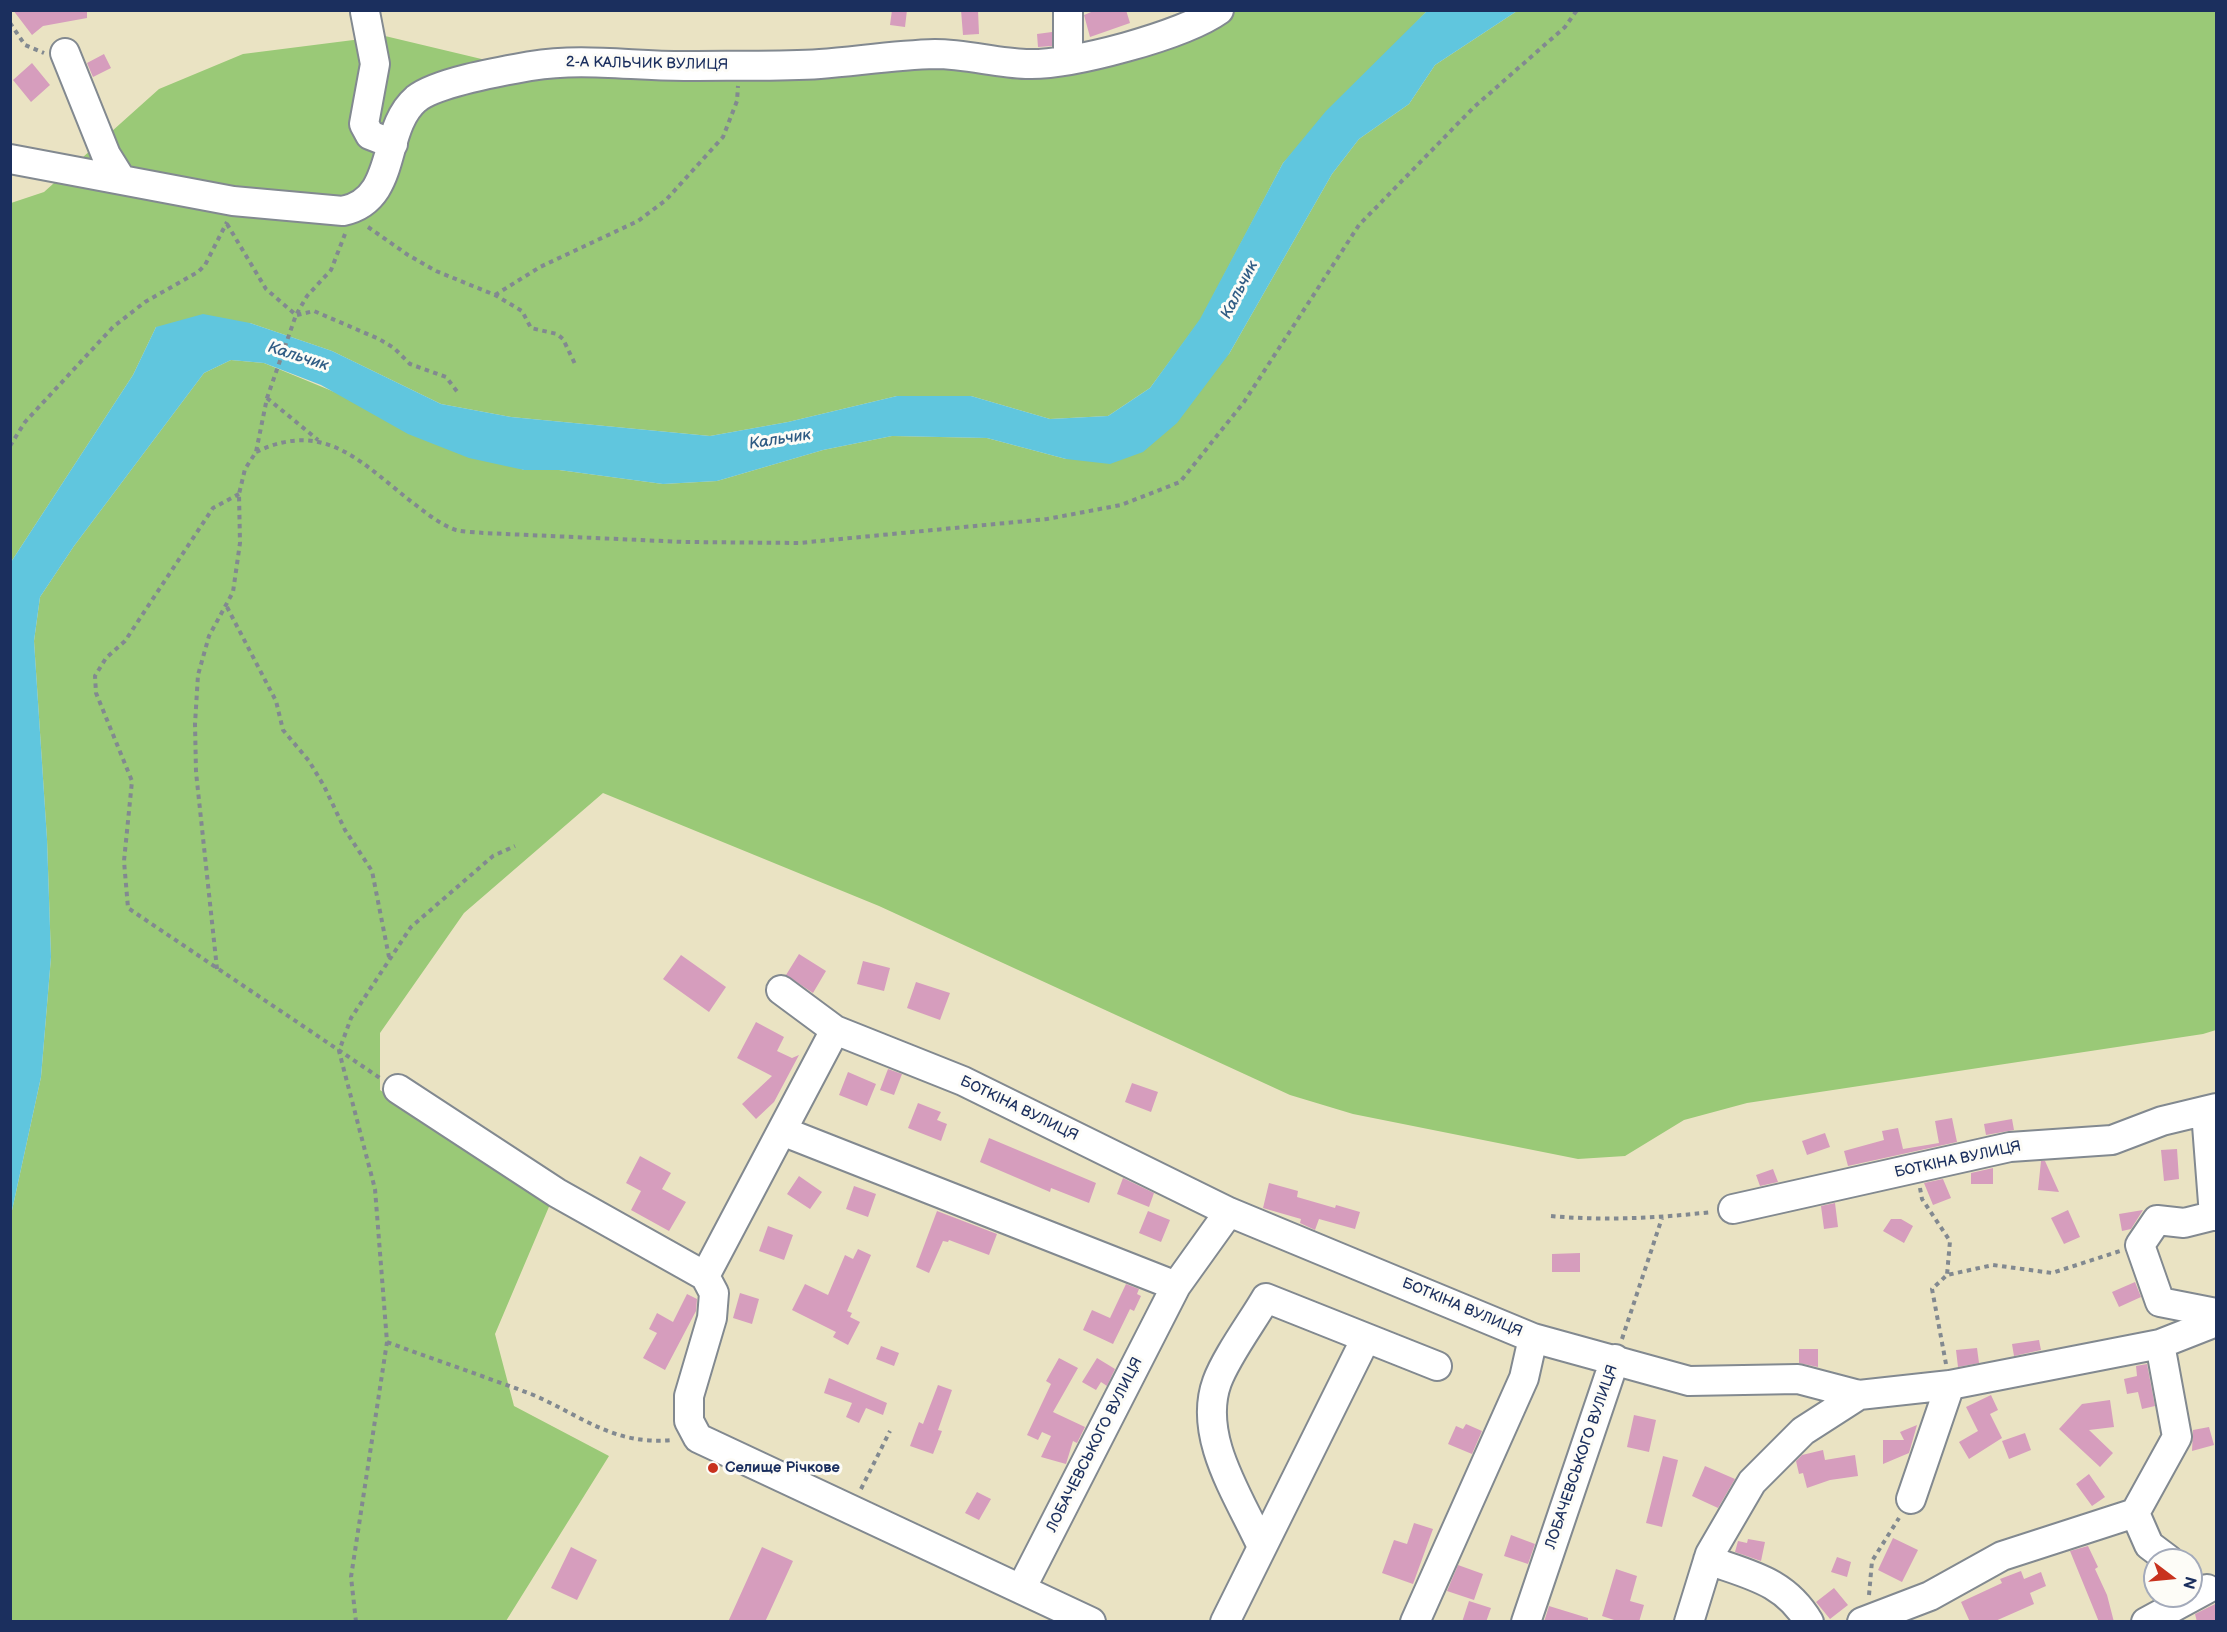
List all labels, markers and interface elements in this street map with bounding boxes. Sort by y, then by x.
street label: 2-А КАЛЬЧИК ВУЛИЦЯ [566,54,728,74]
water label: Кальчик [1217,258,1263,322]
water label: Кальчик [265,338,331,376]
water label: Кальчик [748,426,812,454]
street label: БОТКІНА ВУЛИЦЯ [957,1073,1081,1145]
street label: БОТКІНА ВУЛИЦЯ [1893,1138,2023,1182]
street label: БОТКІНА ВУЛИЦЯ [1399,1275,1525,1341]
street label: ЛОБАЧЕВСЬКОГО ВУЛИЦЯ [1043,1355,1147,1535]
street label: ЛОБАЧЕВСЬКОГО ВУЛИЦЯ [1542,1363,1622,1551]
place label: Селище Річкове [725,1459,840,1477]
marker: Селище Річкове [706,1461,720,1475]
north arrow [2143,1548,2203,1608]
text: N [2178,1574,2200,1591]

